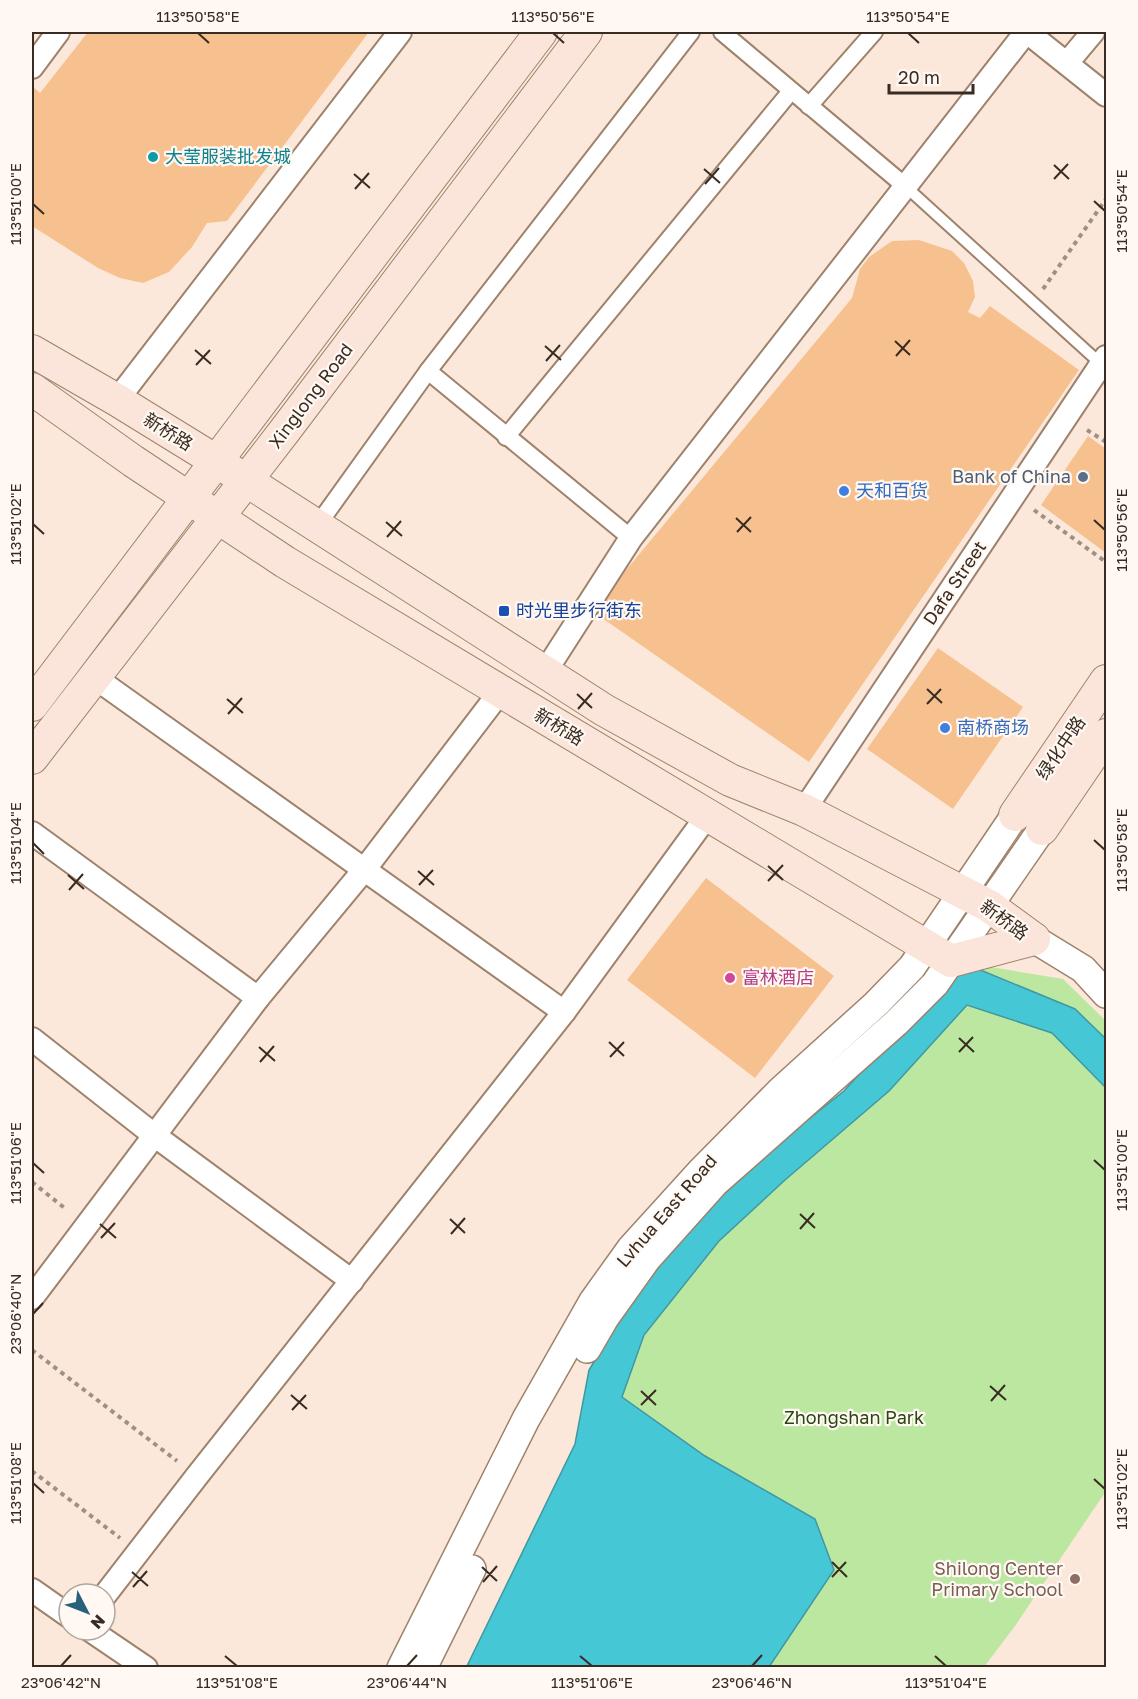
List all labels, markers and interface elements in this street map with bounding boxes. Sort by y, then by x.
text: 113°50'58"E [156,7,240,25]
text: 113°50'56"E [511,7,595,25]
text: 113°50'54"E [866,7,950,25]
scale bar [889,57,973,95]
text: 20 m [898,66,940,88]
place label: 大莹服装批发城 [165,145,291,167]
marker: 大莹服装批发城 [146,150,160,164]
text: 113°51'00"E [6,163,24,245]
text: 113°50'54"E [1112,169,1130,253]
street label: Xinglong Road [264,338,357,452]
street label: 新桥路 [140,408,197,455]
place label: Bank of China [952,465,1071,487]
marker: Bank of China [1076,470,1090,484]
place label: 天和百货 [856,479,928,501]
text: 113°51'02"E [6,483,24,565]
marker: 天和百货 [837,484,851,498]
text: 113°50'56"E [1112,488,1130,572]
street label: Dafa Street [918,536,990,629]
place label: 时光里步行街东 [516,599,642,621]
marker: 时光里步行街东 [497,604,511,618]
street label: 新桥路 [531,703,588,749]
street label: 绿化中路 [1031,711,1089,783]
place label: 南桥商场 [957,716,1029,738]
marker: 南桥商场 [938,721,952,735]
text: 113°51'04"E [6,802,24,884]
text: 113°50'58"E [1112,808,1130,892]
street label: 新桥路 [976,894,1033,944]
place label: 富林酒店 [742,966,814,988]
marker: 富林酒店 [723,971,737,985]
text: 113°51'06"E [6,1122,24,1204]
text: 113°51'00"E [1112,1129,1130,1211]
street label: Lvhua East Road [611,1150,721,1271]
text: 23°06'40"N [6,1274,24,1354]
park label: Zhongshan Park [784,1406,924,1428]
text: 113°51'08"E [6,1442,24,1524]
text: 113°51'02"E [1112,1448,1130,1530]
place label: Shilong Center Primary School [931,1557,1063,1600]
marker: Shilong Center Primary School [1068,1572,1082,1586]
north arrow [57,1582,117,1642]
text: N [87,1611,110,1633]
text: 23°06'42"N [21,1673,101,1691]
text: 113°51'08"E [196,1673,278,1691]
text: 23°06'44"N [367,1673,447,1691]
text: 113°51'06"E [551,1673,633,1691]
text: 23°06'46"N [712,1673,792,1691]
text: 113°51'04"E [905,1673,987,1691]

